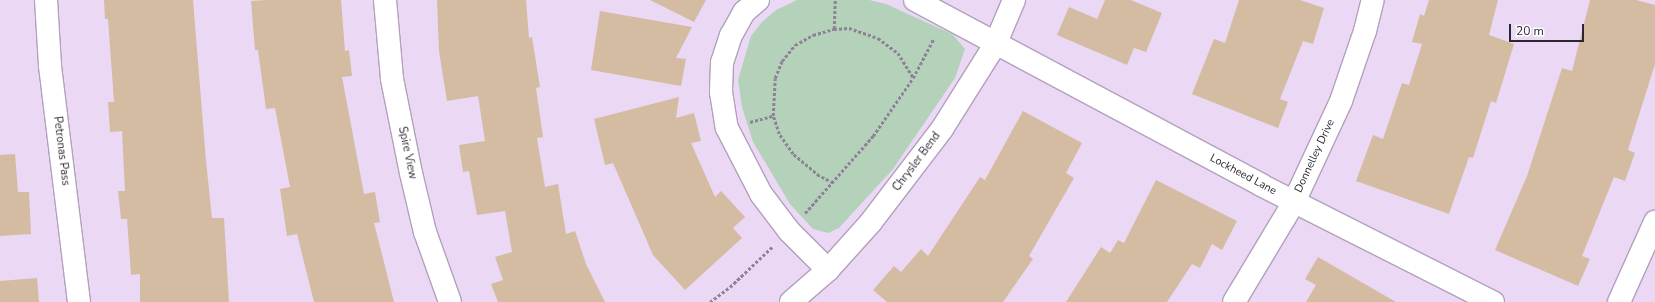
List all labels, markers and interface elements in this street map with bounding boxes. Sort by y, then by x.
scale bar [1511,16,1586,42]
text: 20 m [1516,23,1544,39]
street label: Petronas Pass [50,116,72,186]
street label: Donnelley Drive [1292,117,1338,195]
street label: Spire View [395,125,419,181]
street label: Chrysler Bend [891,130,943,194]
street label: Lockheed Lane [1207,152,1279,198]

